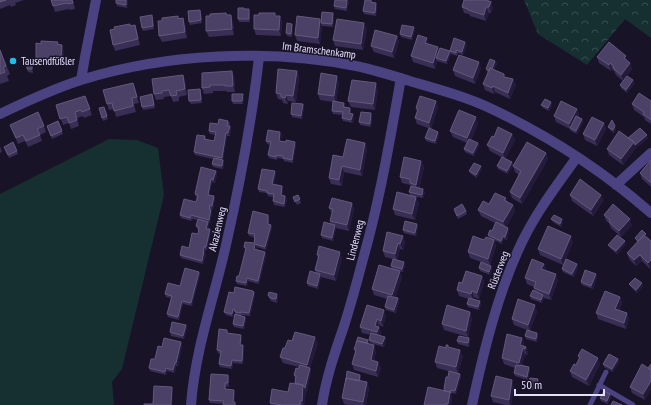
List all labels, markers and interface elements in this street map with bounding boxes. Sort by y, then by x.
street label: Im Bramschenkamp [281,39,357,61]
place label: Tausendfüßler [21,54,75,68]
marker: Tausendfüßler [8,56,18,66]
street label: Akazienweg [205,205,229,253]
street label: Lindenweg [343,218,367,262]
street label: Rüsterweg [484,249,512,291]
scale bar [515,371,604,397]
text: 50 m [521,377,542,392]

